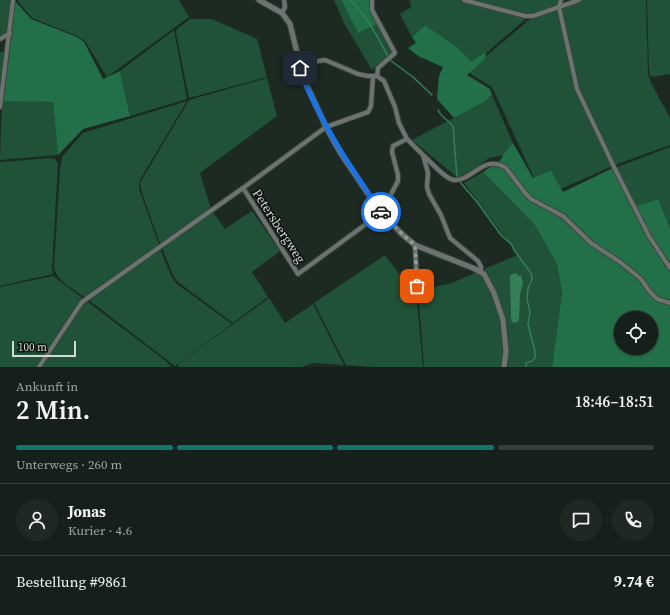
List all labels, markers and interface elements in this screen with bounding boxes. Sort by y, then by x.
pin [283,51,317,85]
icon: home [289,57,311,79]
street label: Petersbergweg [249,186,309,267]
courier [361,192,401,232]
icon: car [370,201,392,223]
pin [400,269,434,303]
icon: bag [406,275,428,297]
map controls [614,311,658,355]
button: locate [614,311,658,355]
scale bar [12,339,76,358]
text: 100 m [18,340,47,355]
text: Ankunft in [16,378,78,395]
text: 18:46–18:51 [575,391,654,412]
text: 2 Min. [16,392,90,428]
text: Unterwegs · 260 m [16,456,122,473]
button: person [16,499,58,541]
button: chat [560,499,602,541]
button: phone [612,499,654,541]
text: Jonas [68,501,106,522]
text: Kurier · 4.6 [68,522,132,539]
text: Bestellung #9861 [16,571,128,592]
text: 9.74 € [614,571,654,592]

